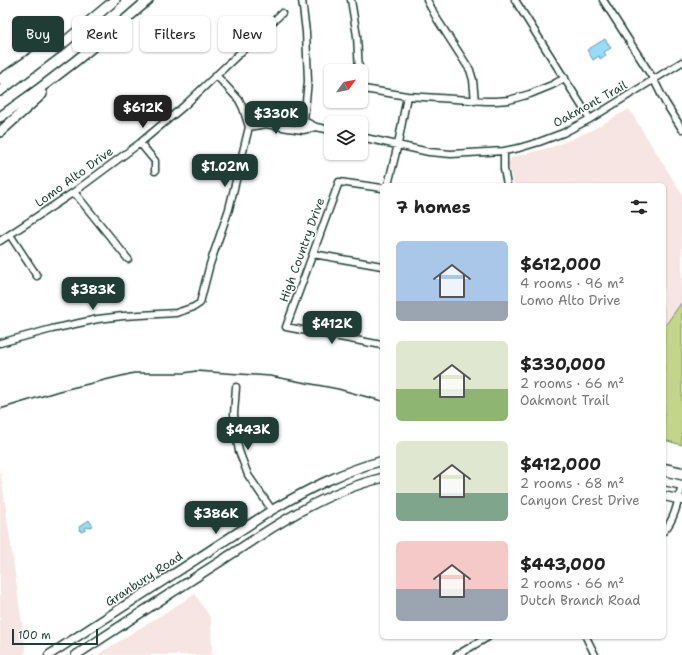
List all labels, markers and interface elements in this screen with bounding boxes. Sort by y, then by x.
chip: Buy [12,16,64,52]
chip: Rent [72,16,132,52]
chip: Filters [140,16,210,52]
chip: New [218,16,276,52]
north arrow [324,64,368,108]
map controls [324,64,368,160]
street label: Oakmont Trail [550,77,630,131]
pin: $612K [115,95,171,129]
text: $612K [123,99,163,116]
pin: $330K [248,101,304,135]
text: $330K [254,105,298,122]
button: layers [324,116,368,160]
street label: Lomo Alto Drive [32,143,116,211]
pin: $1.02M [192,154,258,188]
text: $1.02M [201,158,249,175]
street label: High Country Drive [276,195,328,304]
text: 7 homes [396,196,471,218]
icon: filters [628,196,650,218]
text: $612,000 [520,253,601,275]
icon: home [428,257,476,305]
text: 4 rooms · 96 m² [520,275,624,292]
pin: $383K [65,277,121,311]
text: $383K [71,281,115,298]
text: Lomo Alto Drive [520,292,621,309]
pin: $412K [304,311,360,345]
text: $412K [312,315,352,332]
text: $330,000 [520,353,606,375]
icon: home [428,357,476,405]
text: 2 rooms · 66 m² [520,375,624,392]
text: Oakmont Trail [520,392,609,409]
pin: $443K [220,417,276,451]
text: $443K [226,421,270,438]
text: $412,000 [520,453,601,475]
icon: home [428,457,476,505]
text: 2 rooms · 68 m² [520,475,624,492]
text: Canyon Crest Drive [520,492,640,509]
pin: $386K [188,501,244,535]
text: $386K [194,505,238,522]
street label: Granbury Road [102,548,186,610]
text: $443,000 [520,553,606,575]
icon: home [428,557,476,605]
text: 2 rooms · 66 m² [520,575,624,592]
text: Dutch Branch Road [520,592,641,609]
scale bar [12,627,98,646]
text: 100 m [18,628,51,643]

